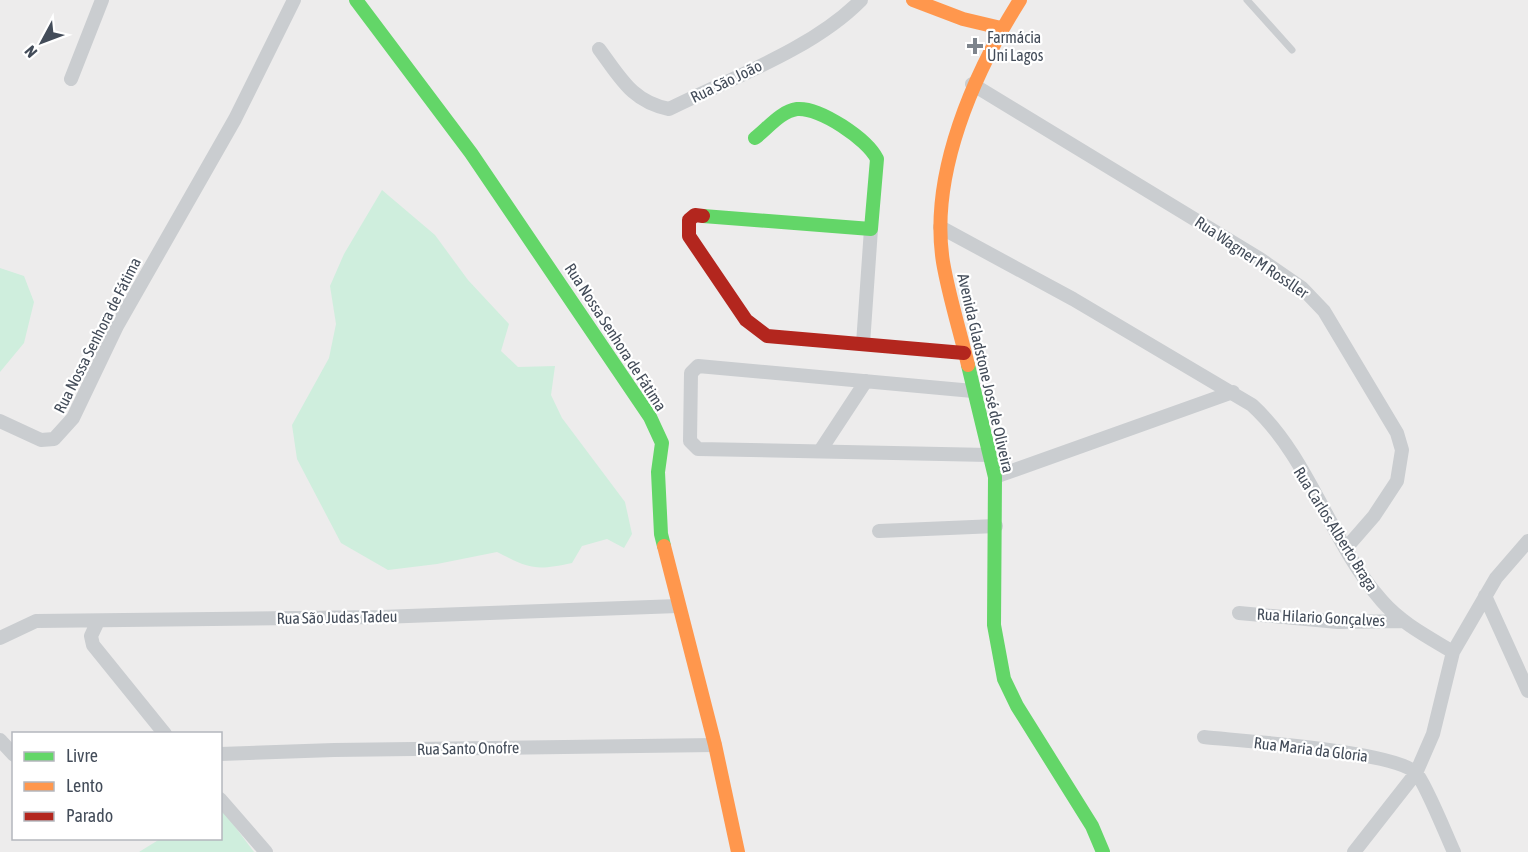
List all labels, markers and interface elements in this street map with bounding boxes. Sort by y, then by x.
north arrow [12,12,72,72]
place label: Farmácia Uni Lagos [987,28,1044,65]
marker: Farmácia Uni Lagos [968,39,982,53]
text: N [21,42,41,61]
street label: Rua São João [688,56,764,106]
street label: Rua Wagner M Rossller [1191,212,1312,303]
street label: Rua Nossa Senhora de Fátima [50,254,144,416]
street label: Rua Nossa Senhora de Fátima [562,260,670,414]
street label: Avenida Gladstone José de Oliveira [954,272,1018,474]
street label: Rua Carlos Alberto Braga [1290,463,1382,595]
street label: Rua Hilario Gonçalves [1256,605,1386,630]
street label: Rua São Judas Tadeu [276,607,398,627]
legend [12,732,222,840]
street label: Rua Maria da Gloria [1253,733,1369,765]
street label: Rua Santo Onofre [417,738,519,758]
text: Livre [66,745,98,766]
text: Lento [66,775,103,796]
text: Parado [66,805,113,826]

